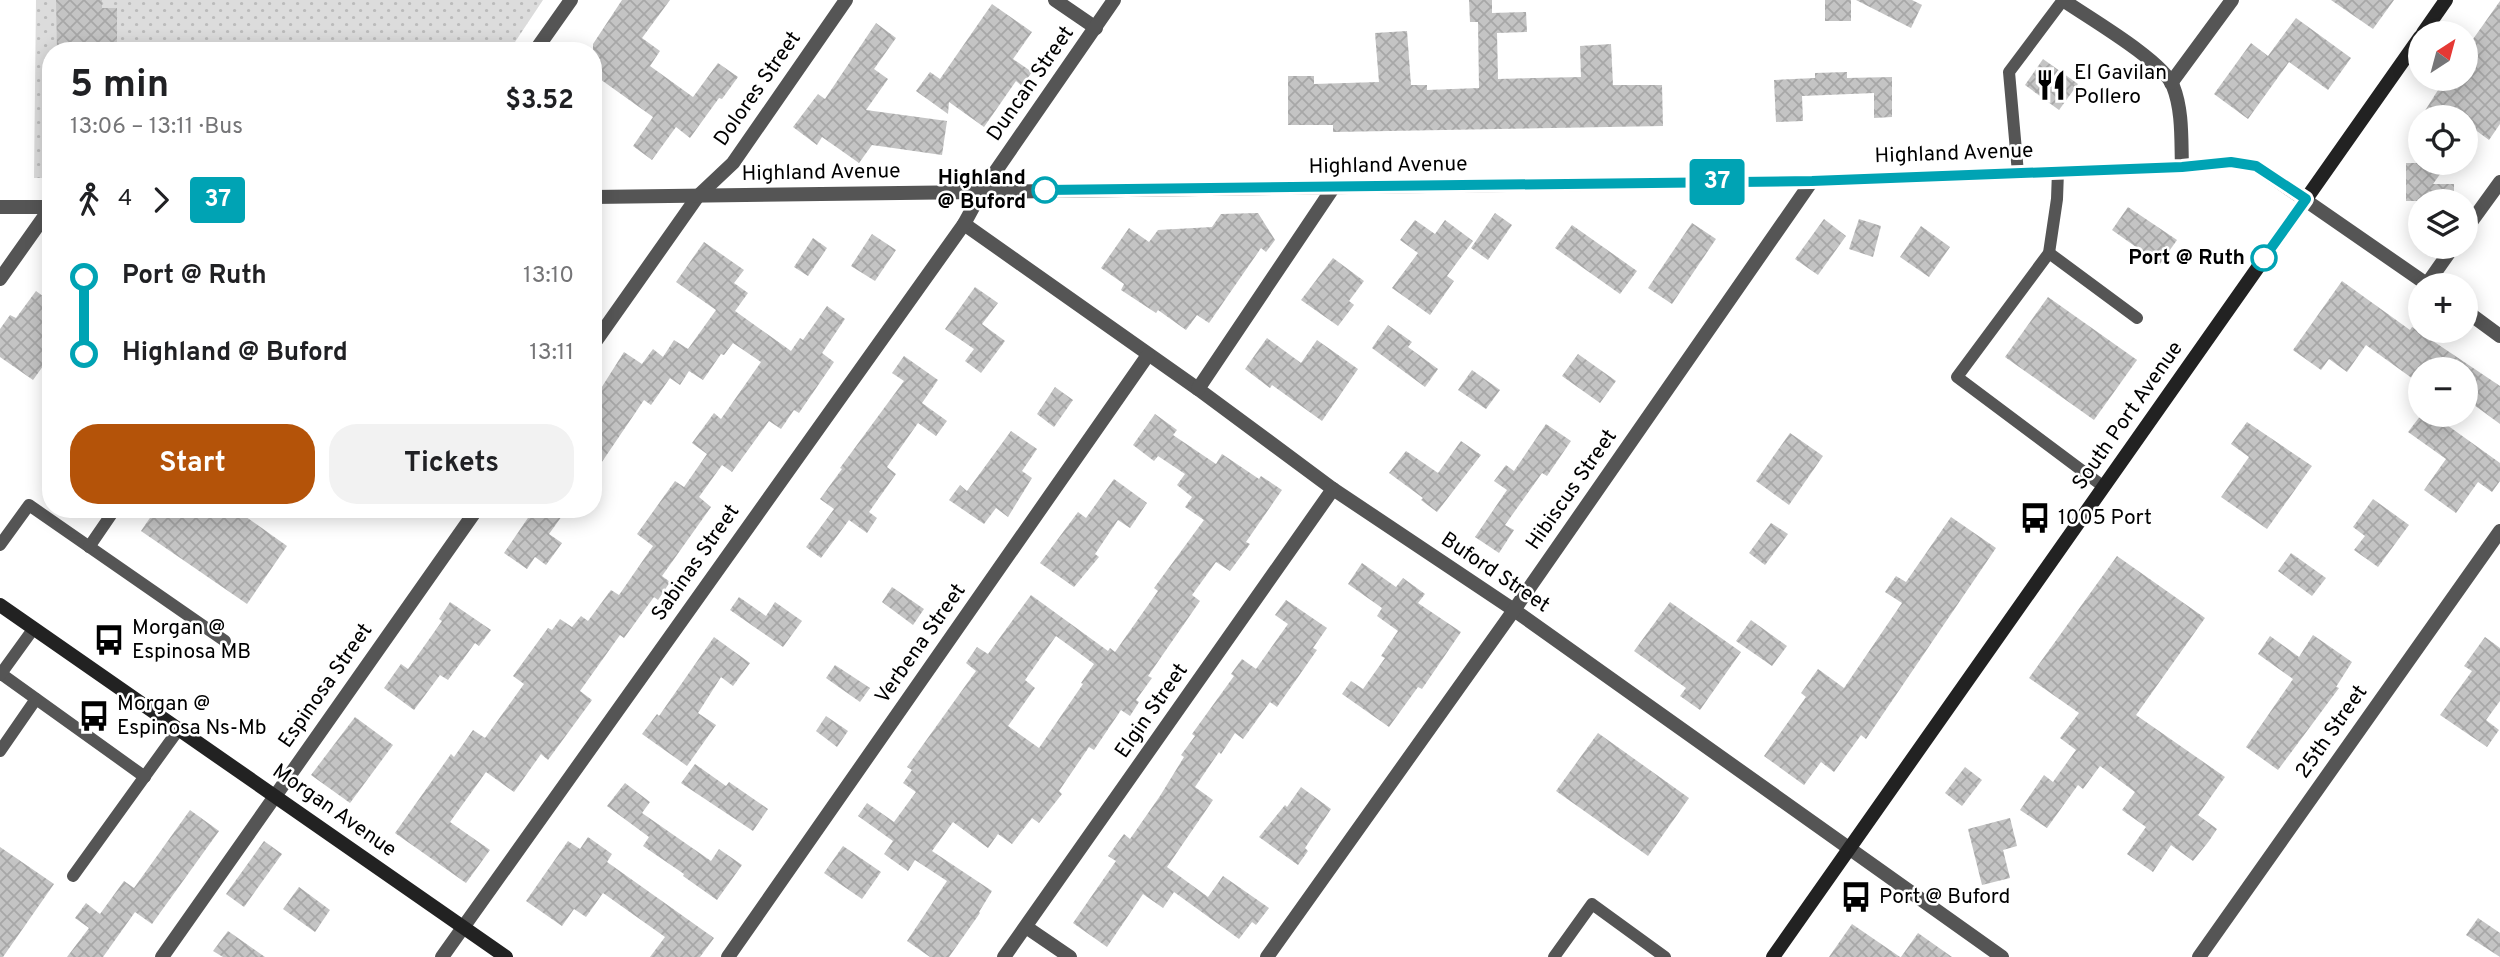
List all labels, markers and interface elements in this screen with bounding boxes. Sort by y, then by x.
street label: Duncan Street [981,21,1081,147]
north arrow [2408,21,2478,91]
map controls [2408,21,2478,427]
street label: Dolores Street [708,26,808,152]
place label: El Gavilan Pollero [2074,60,2167,111]
text: 5 min [70,62,169,111]
restaurant icon: El Gavilan Pollero [2034,68,2068,102]
text: $3.52 [505,85,574,118]
button: locate [2408,105,2478,175]
text: 13:06 – 13:11 · Bus [70,113,243,142]
street label: Highland Avenue [1874,138,2034,170]
street label: Highland Avenue [1308,151,1468,181]
street label: Highland Avenue [741,158,901,188]
line badge: 37 [1686,159,1748,205]
place label: Highland @ Buford [937,165,1026,216]
text: 37 [1704,167,1730,197]
marker: Highland @ Buford [1032,177,1058,203]
icon: walk [70,181,108,219]
icon: forward [142,181,180,219]
text: 4 [118,185,132,214]
text: 37 [204,185,231,215]
button: layers [2408,189,2478,259]
place label: Port @ Ruth [2128,245,2245,272]
marker: Port @ Ruth [2251,245,2277,271]
text: Port @ Ruth [122,260,267,293]
text: 13:10 [523,262,574,291]
button: + [2408,273,2478,343]
street label: South Port Avenue [2067,336,2189,496]
text: Highland @ Buford [122,337,348,370]
text: 13:11 [529,339,574,368]
button: − [2408,357,2478,427]
button: Start [70,424,315,504]
button: Tickets [329,424,574,504]
street label: Hibiscus Street [1520,424,1624,556]
street label: Sabinas Street [646,499,746,627]
bus stop icon: 1005 Port [2018,501,2052,535]
place label: 1005 Port [2058,505,2152,532]
street label: Buford Street [1435,527,1555,619]
street label: Verbena Street [870,579,972,709]
place label: Morgan @ Espinosa MB [132,615,251,666]
street label: Espinosa Street [273,618,379,754]
bus stop icon: Morgan @ Espinosa MB [92,623,126,657]
street label: Elgin Street [1109,658,1195,764]
street label: 25th Street [2290,680,2374,784]
place label: Morgan @ Espinosa Ns-Mb [117,691,267,742]
bus stop icon: Morgan @ Espinosa Ns-Mb [77,699,111,733]
street label: Morgan Avenue [267,758,401,864]
bus stop icon: Port @ Buford [1839,880,1873,914]
place label: Port @ Buford [1879,884,2010,911]

